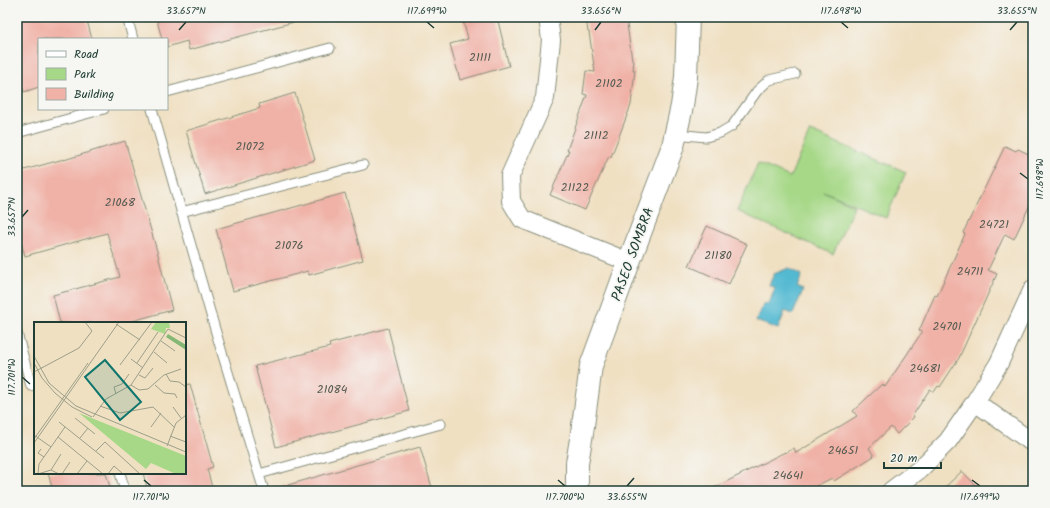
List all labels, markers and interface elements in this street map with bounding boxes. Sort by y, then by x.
text: 33.657°N [166,3,206,19]
text: 117.699°W [407,3,447,19]
text: 33.656°N [581,3,621,19]
text: 117.698°W [821,3,862,19]
text: 33.655°N [997,3,1037,19]
legend [38,38,168,110]
text: Road [74,45,99,64]
house number: 21111 [469,48,491,67]
text: Park [74,65,96,84]
house number: 21102 [595,74,623,93]
text: Building [74,85,114,104]
house number: 21112 [583,126,609,145]
house number: 21072 [235,137,265,156]
text: 117.698°W [1032,158,1048,199]
house number: 21122 [561,178,589,197]
house number: 21068 [105,193,136,212]
text: 33.657°N [4,197,20,237]
street label: PASEO SOMBRA [606,204,660,304]
house number: 24721 [979,215,1009,234]
house number: 21076 [275,236,303,255]
house number: 21180 [704,246,732,265]
house number: 24711 [957,262,984,281]
house number: 24701 [933,317,962,336]
inset map [34,322,186,474]
text: 117.701°W [4,358,20,396]
house number: 24681 [909,359,941,378]
house number: 21084 [317,380,348,399]
house number: 24651 [828,441,858,460]
scale bar [884,444,941,470]
text: 20 m [890,449,918,468]
house number: 24641 [773,466,804,485]
text: 117.701°W [132,489,170,505]
text: 117.700°W [545,489,585,505]
text: 33.655°N [607,489,647,505]
text: 117.699°W [960,489,1000,505]

